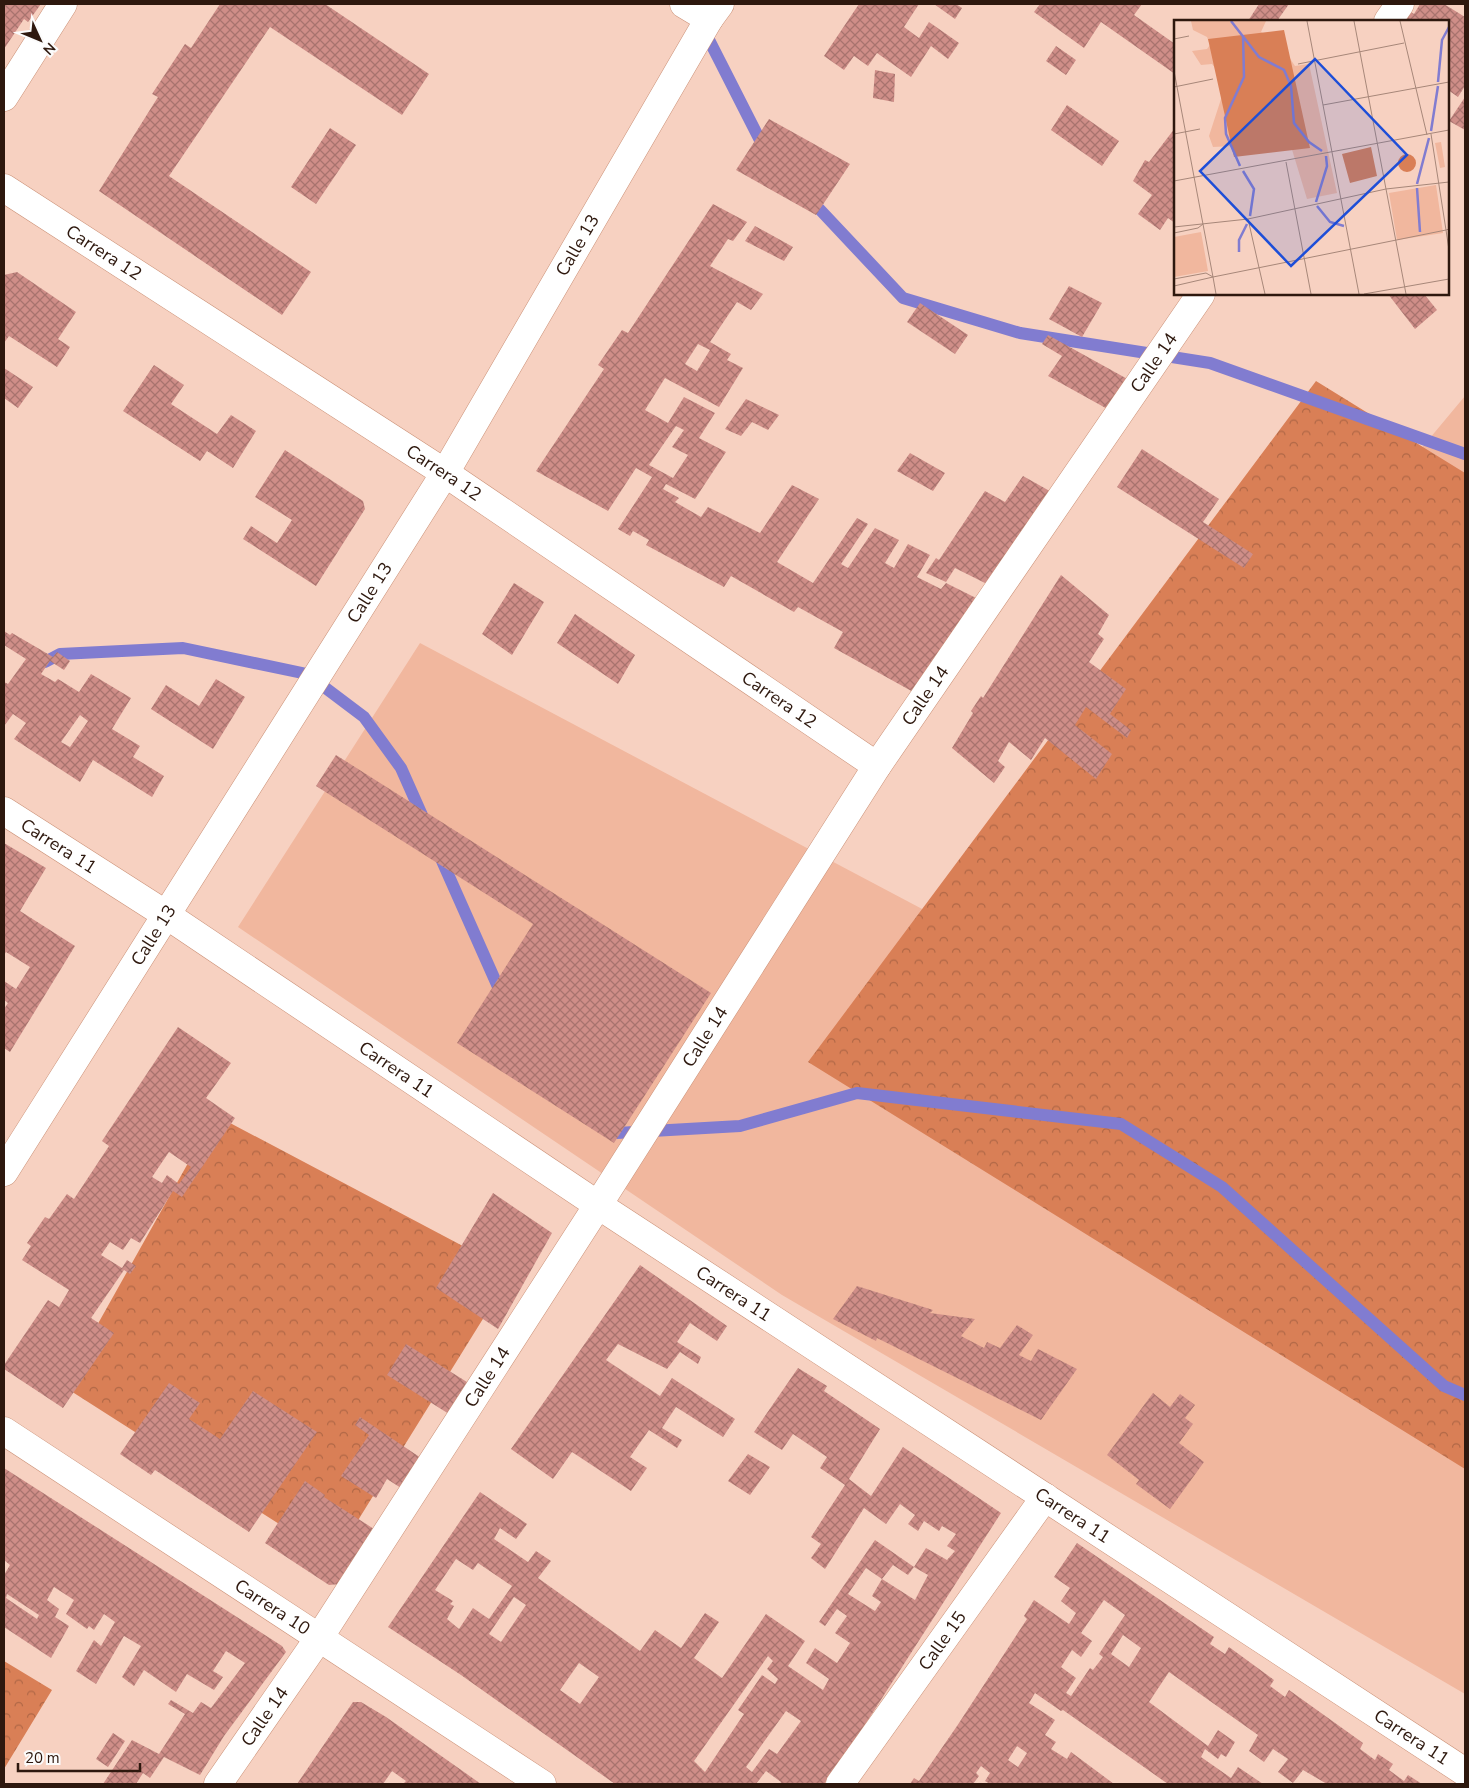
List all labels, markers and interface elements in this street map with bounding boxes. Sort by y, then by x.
north arrow [15,15,65,65]
inset map [1174,20,1449,295]
text: N [39,38,59,59]
street label: Calle 13 [550,210,605,281]
street label: Carrera 12 [61,219,147,286]
street label: Calle 14 [1125,328,1183,397]
street label: Carrera 12 [402,439,486,506]
street label: Calle 13 [341,558,398,628]
street label: Calle 14 [896,661,954,730]
street label: Carrera 12 [737,666,822,734]
street label: Carrera 11 [16,813,101,879]
street label: Calle 13 [125,900,182,970]
street label: Calle 14 [677,1002,733,1072]
street label: Carrera 11 [354,1036,439,1103]
street label: Carrera 11 [691,1260,776,1327]
street label: Calle 14 [459,1342,516,1412]
street label: Carrera 11 [1030,1482,1115,1549]
street label: Carrera 10 [230,1573,315,1641]
street label: Calle 15 [913,1606,972,1675]
street label: Calle 14 [235,1682,294,1751]
street label: Carrera 11 [1369,1704,1454,1771]
scale bar [18,1740,140,1772]
text: 20 m [25,1748,60,1768]

